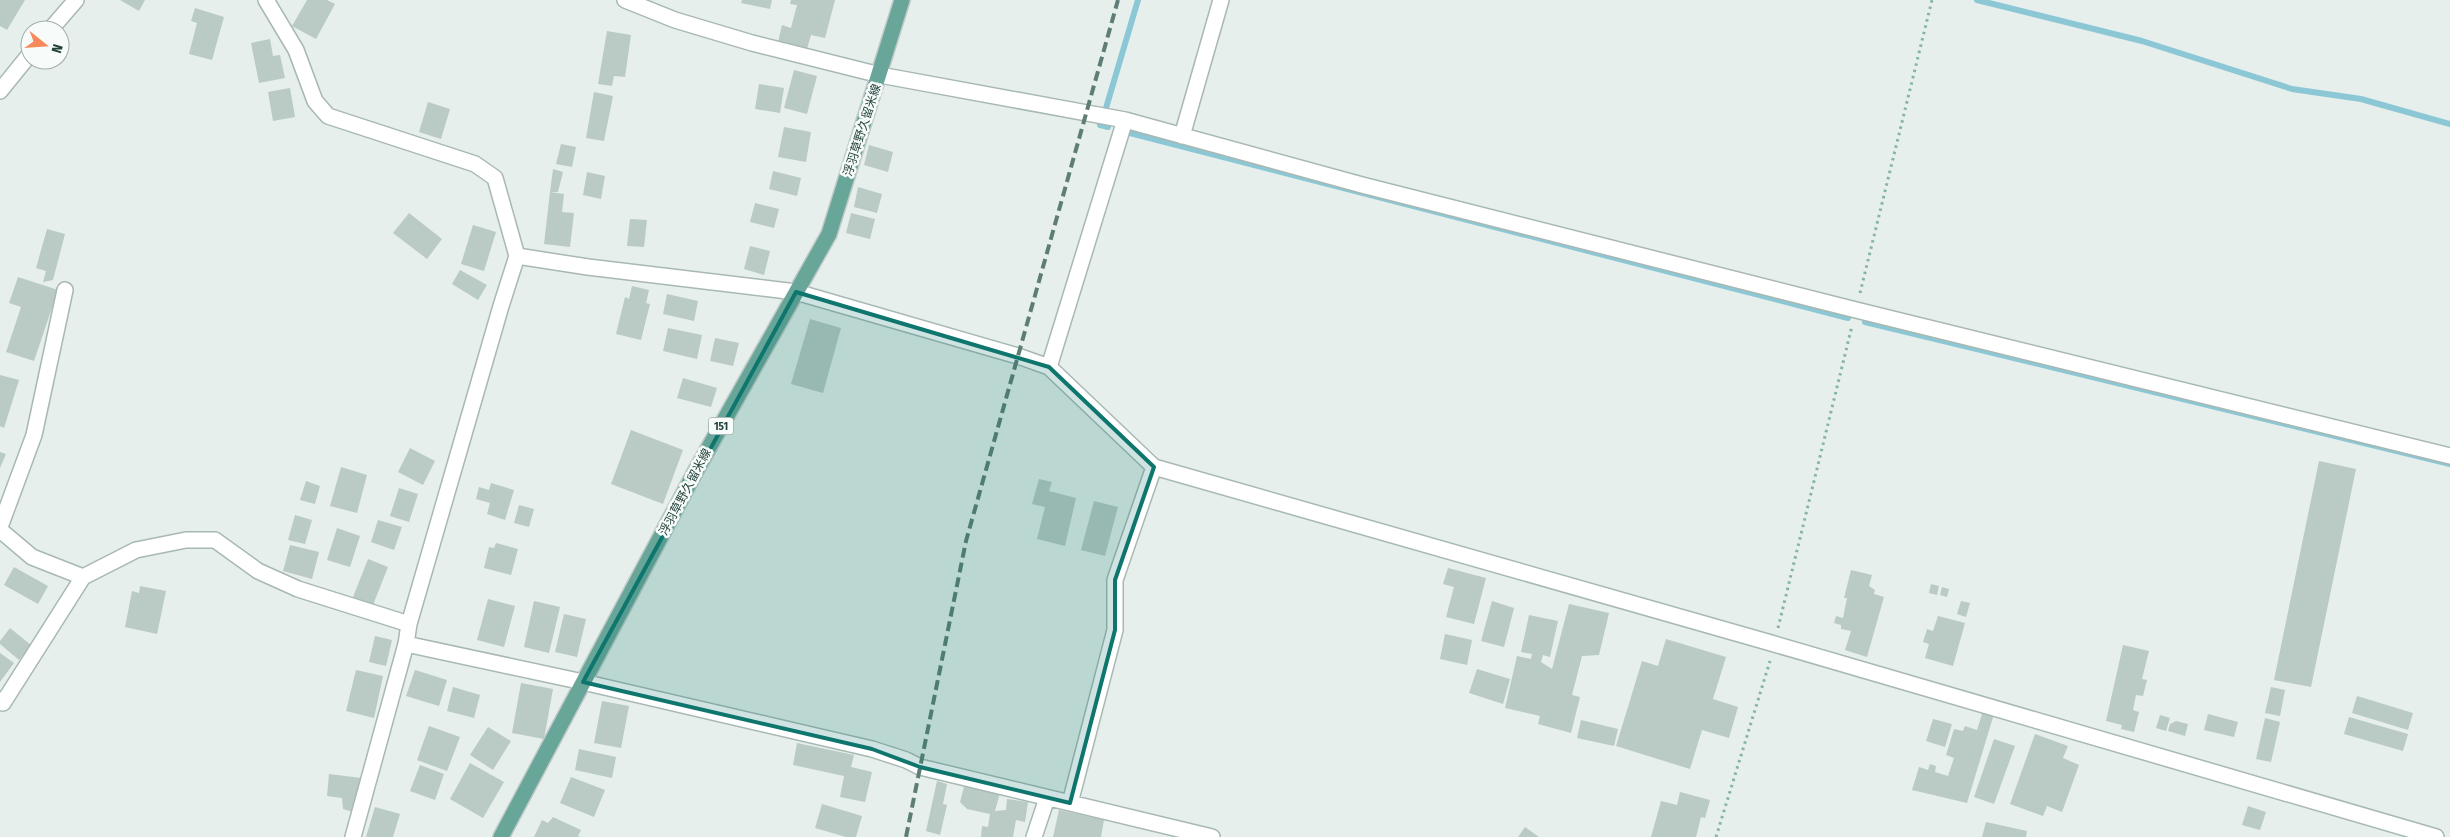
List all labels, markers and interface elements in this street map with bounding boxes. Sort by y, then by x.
north arrow [20,20,70,70]
text: N [48,42,66,55]
street label: 浮羽草野久留米線 [841,82,883,178]
road number: 151 [708,418,734,434]
street label: 浮羽草野久留米線 [656,446,714,538]

